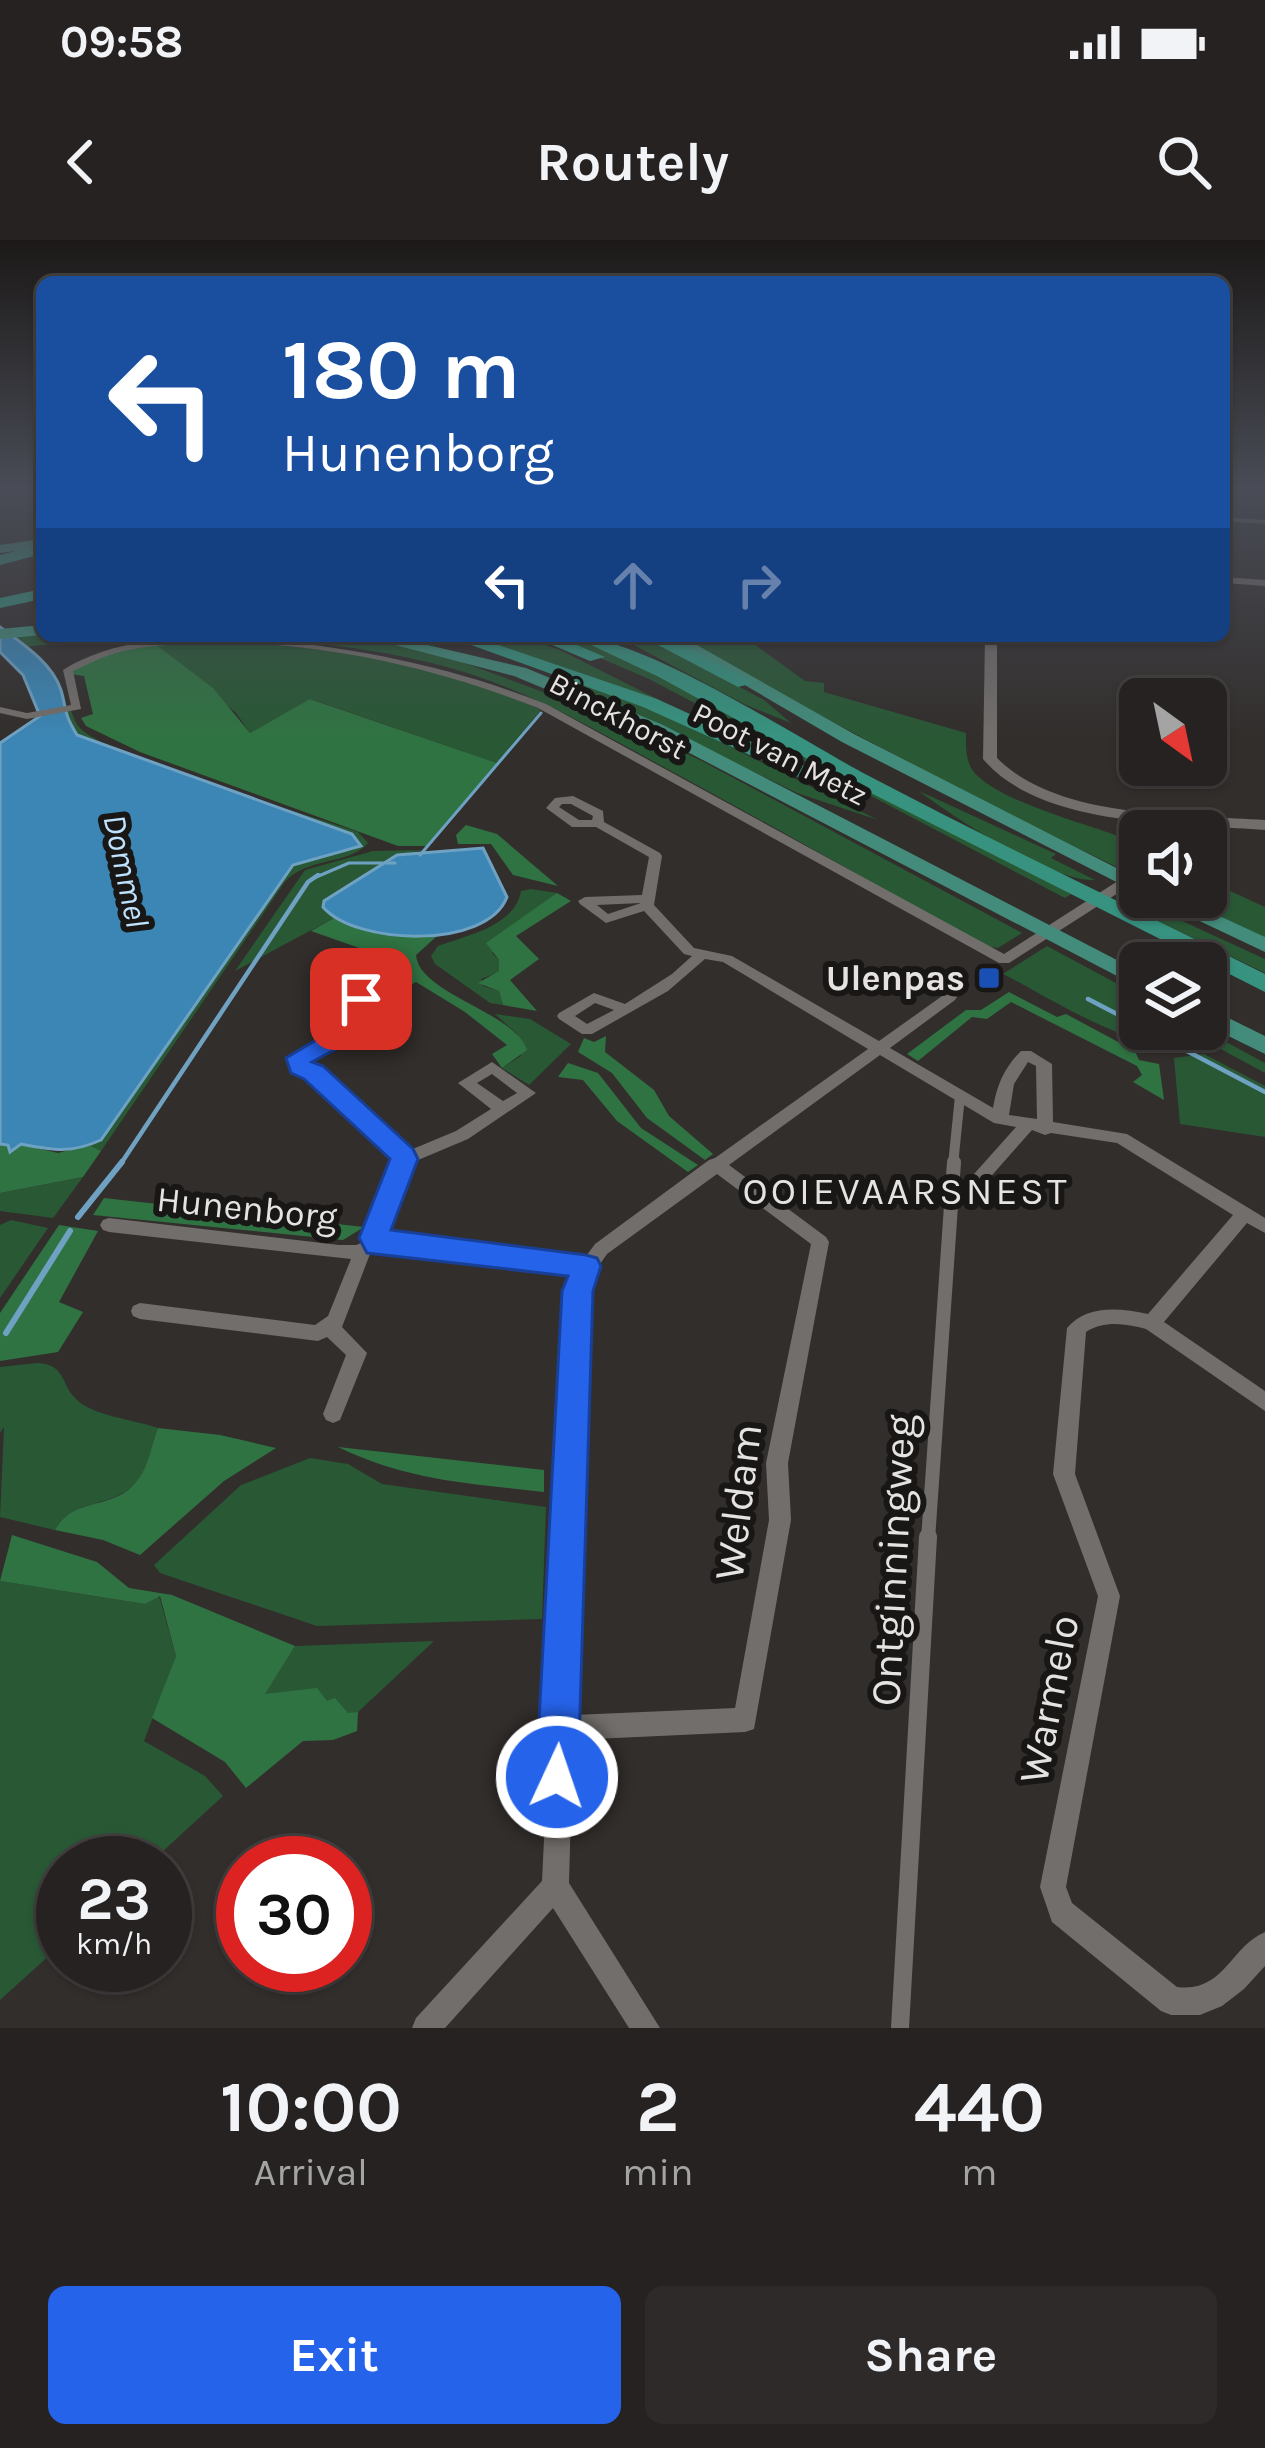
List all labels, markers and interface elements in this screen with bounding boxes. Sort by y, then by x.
text: 09:58 [60,16,183,68]
icon: back [48,129,114,195]
icon: search [1151,129,1217,195]
text: Routely [536,130,729,194]
text: 180 m [282,321,520,419]
icon: left [84,324,240,480]
text: Hunenborg [282,421,554,485]
icon: left [474,552,540,618]
icon: ahead [600,552,666,618]
icon: right [726,552,792,618]
street label: Binckhorst [543,665,693,767]
north arrow [1119,678,1227,786]
map controls [1119,678,1227,1050]
street label: Poot van Metz [687,695,873,813]
button: sound [1119,810,1227,918]
water label: Dommel [95,811,157,931]
button: layers [1119,942,1227,1050]
pin [310,948,412,1050]
place label: Ulenpas [826,957,965,999]
marker: Ulenpas [976,965,1002,991]
icon: arrive [328,966,394,1032]
district label: OOIEVAARSNEST [743,1168,1069,1214]
street label: Hunenborg [155,1178,339,1238]
street label: Ontginningweg [860,1412,926,1707]
street label: Weldam [704,1421,772,1583]
street label: Warmelo [1008,1611,1090,1787]
position arrow [494,1714,620,1840]
speed limit sign: 30 [216,1836,372,1992]
text: 23 [77,1864,151,1934]
text: km/h [76,1926,152,1962]
text: 10:00 [220,2065,402,2149]
text: 2 [636,2065,680,2149]
text: 440 [914,2065,1045,2149]
text: Arrival [254,2149,368,2195]
text: min [622,2149,694,2195]
text: m [961,2149,998,2195]
button: Exit [48,2286,621,2424]
button: Share [645,2286,1217,2424]

